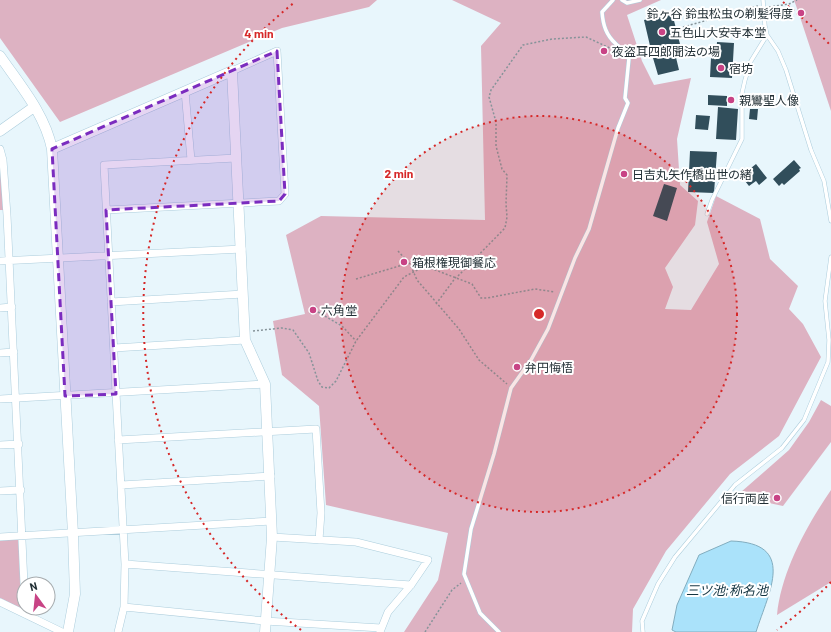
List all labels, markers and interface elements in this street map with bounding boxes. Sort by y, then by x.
place label: 鈴ヶ谷 鈴虫松虫の剃髪得度 [647,6,793,20]
marker: 鈴ヶ谷 鈴虫松虫の剃髪得度 [796,8,806,18]
place label: 五色山大安寺本堂 [670,25,766,39]
text: 4 min [244,26,274,40]
marker: 五色山大安寺本堂 [657,27,667,37]
place label: 夜盗耳四郎聞法の場 [611,44,720,58]
marker: 夜盗耳四郎聞法の場 [599,46,609,56]
place label: 宿坊 [729,61,753,75]
marker: 宿坊 [716,63,726,73]
place label: 親鸞聖人像 [739,93,799,107]
marker: 親鸞聖人像 [726,95,736,105]
text: 2 min [385,166,413,180]
place label: 日吉丸矢作橋出世の緒 [632,167,752,181]
marker: 日吉丸矢作橋出世の緒 [619,169,629,179]
place label: 箱根権現御餐応 [412,255,496,269]
marker: 箱根権現御餐応 [399,257,409,267]
place label: 六角堂 [321,303,357,317]
marker: 六角堂 [308,305,318,315]
centre of rings [532,307,546,321]
place label: 弁円悔悟 [525,360,573,374]
marker: 弁円悔悟 [512,362,522,372]
place label: 信行両座 [721,491,769,505]
marker: 信行両座 [772,493,782,503]
north arrow [16,576,56,616]
text: N [28,579,39,593]
water label: 三ツ池;称名池 [686,582,770,598]

